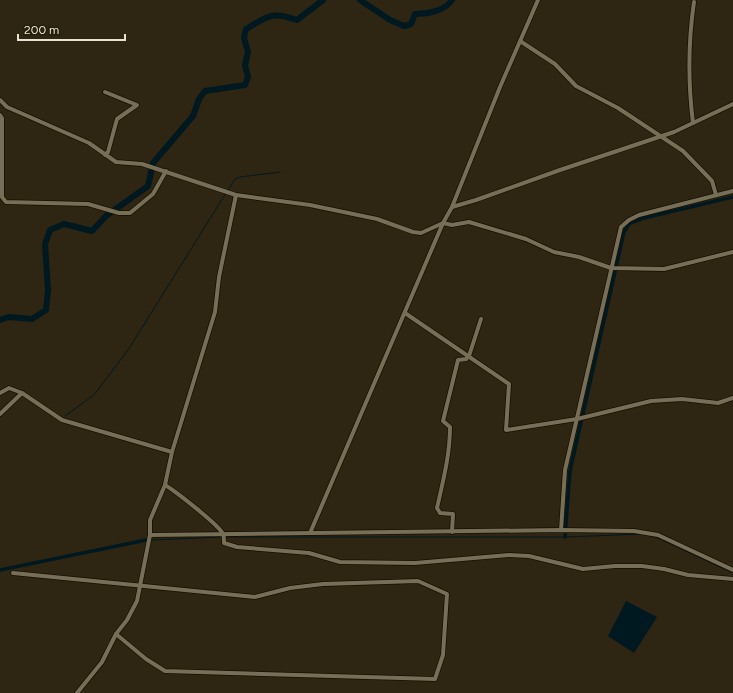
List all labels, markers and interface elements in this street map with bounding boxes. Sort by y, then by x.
scale bar [18,16,125,42]
text: 200 m [24,23,59,37]

